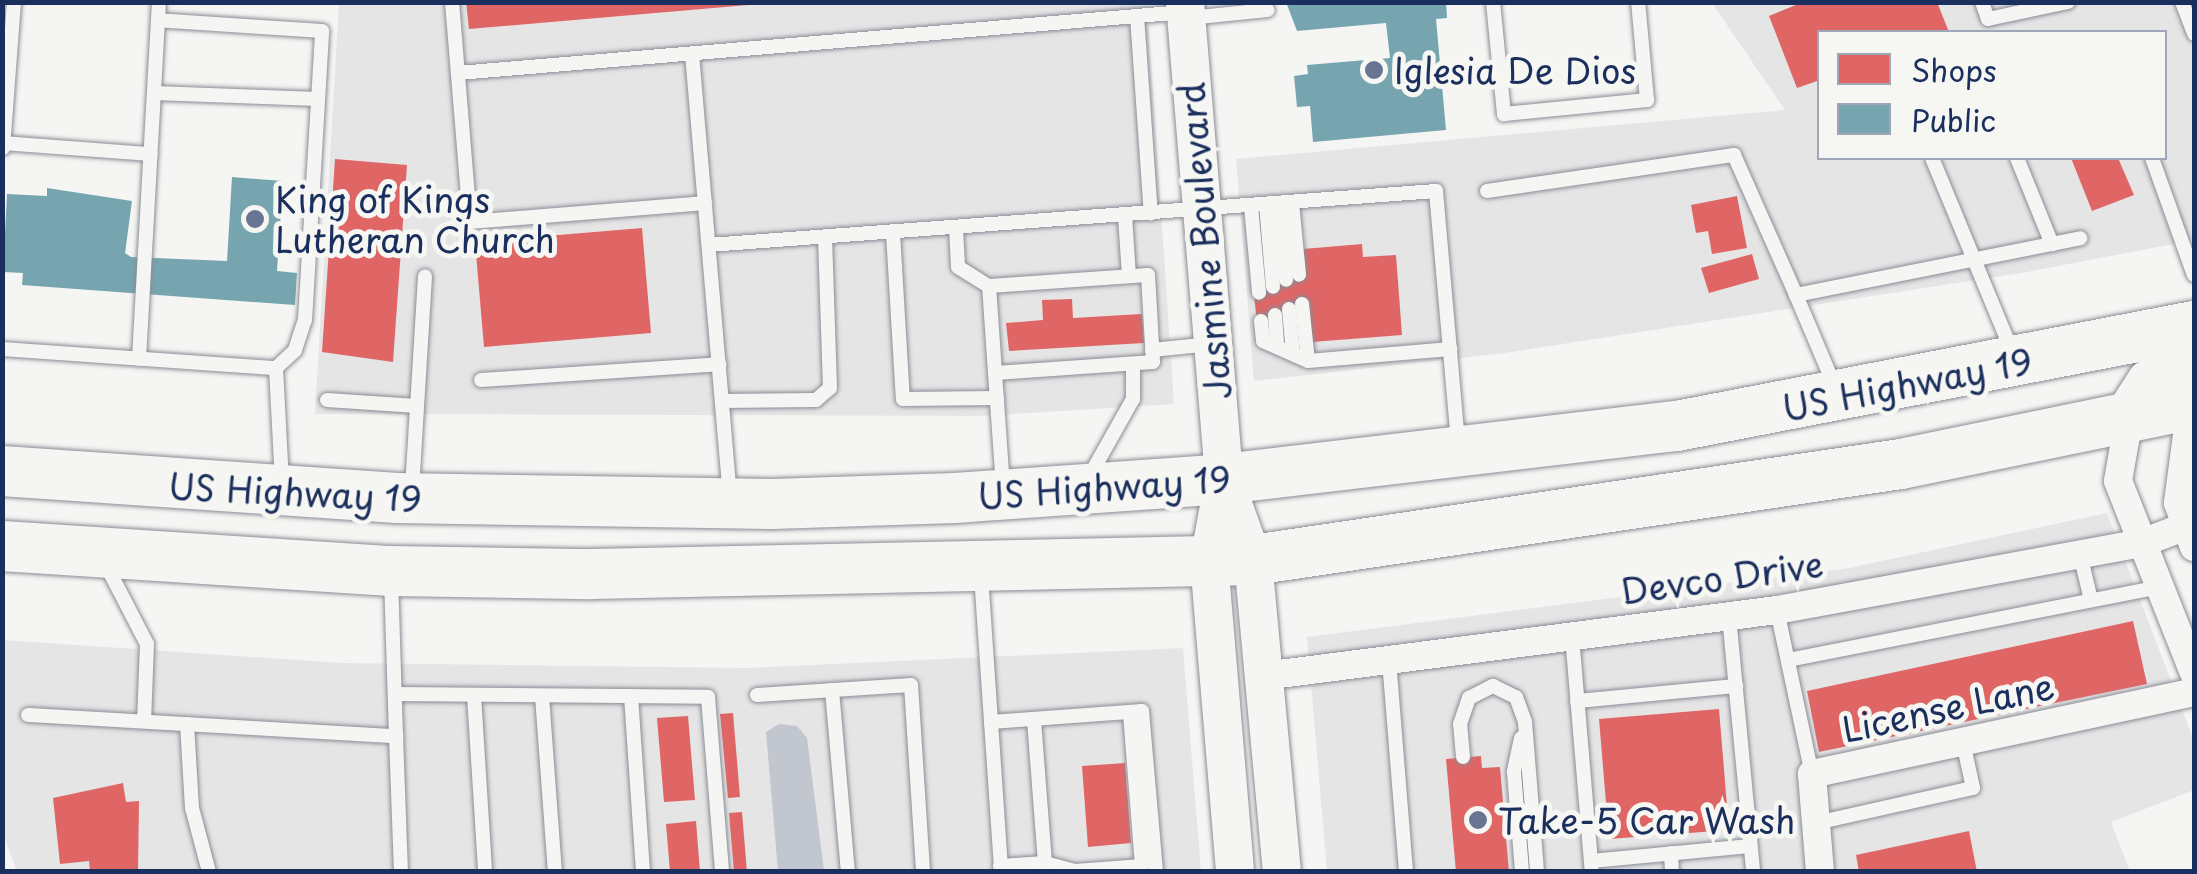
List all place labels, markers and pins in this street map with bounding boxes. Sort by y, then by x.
place label: Iglesia De Dios [1394,49,1638,91]
marker: Iglesia De Dios [1363,59,1385,81]
place label: King of Kings Lutheran Church [275,178,555,260]
marker: King of Kings Lutheran Church [244,208,266,230]
place label: Take-5 Car Wash [1498,799,1796,841]
marker: Take-5 Car Wash [1467,809,1489,831]

